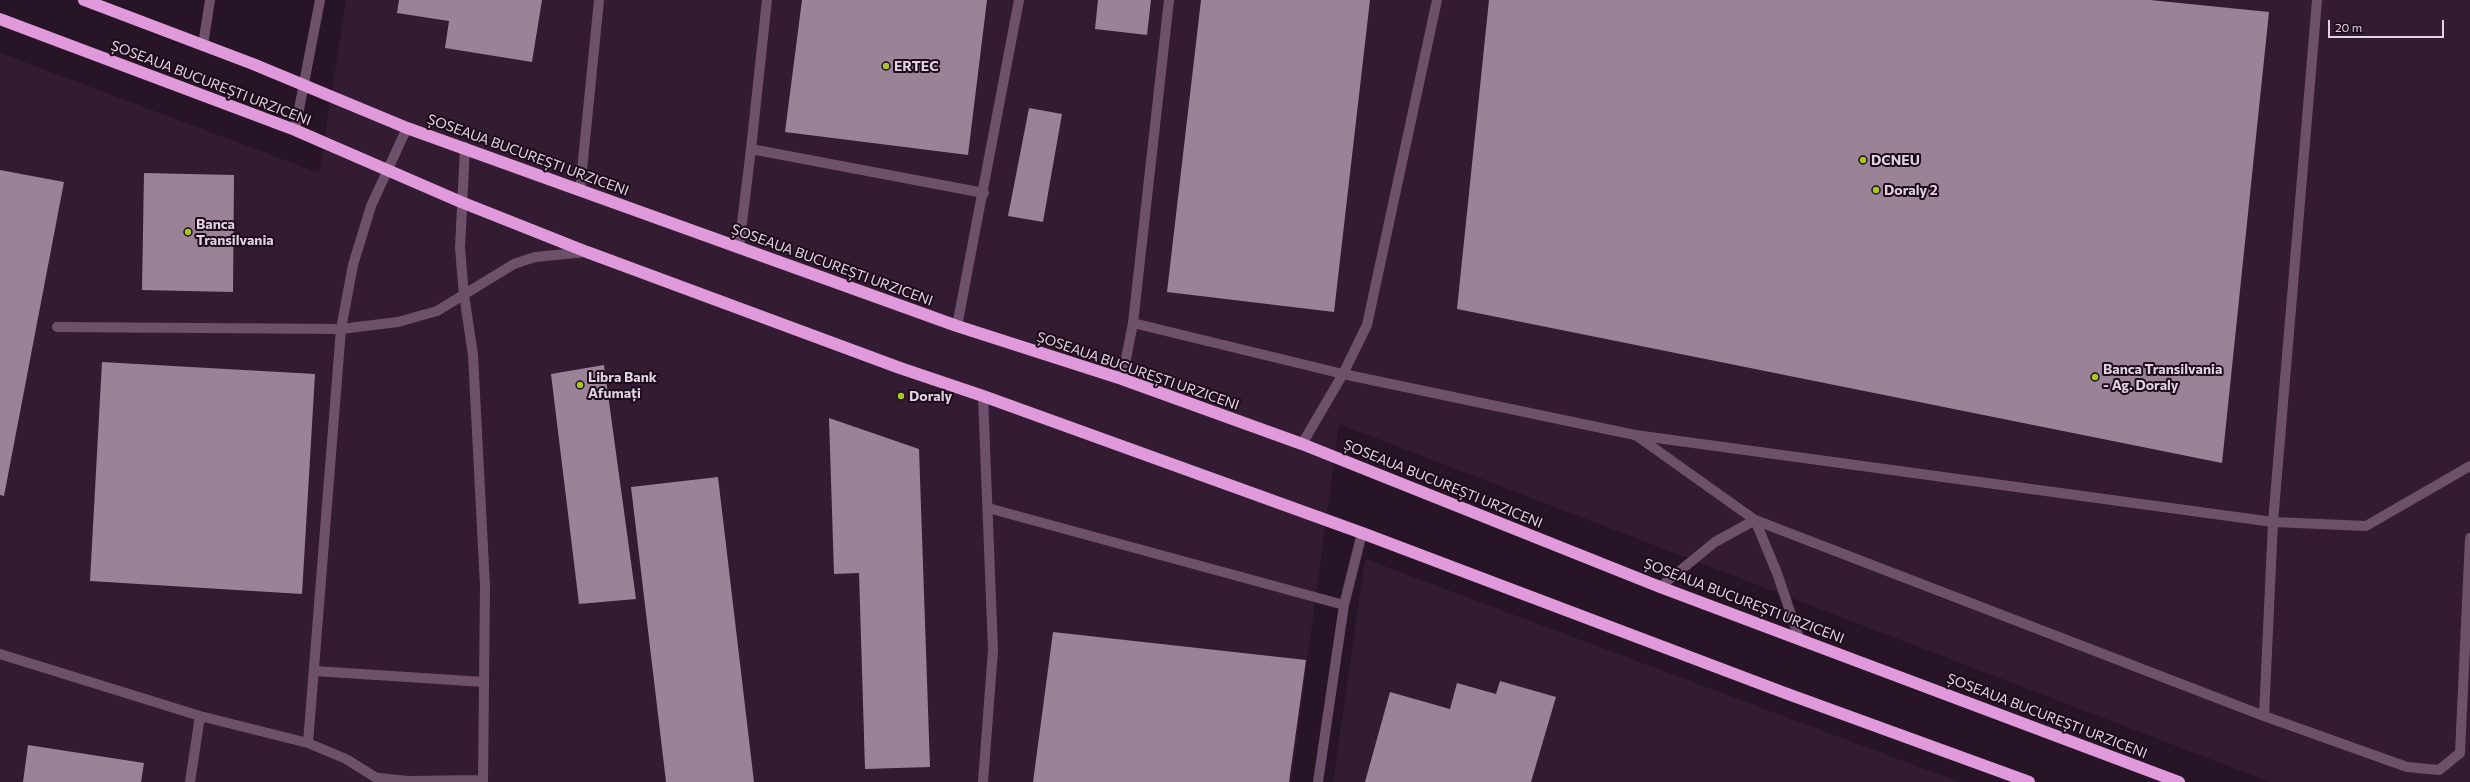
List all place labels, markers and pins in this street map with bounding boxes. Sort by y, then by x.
place label: ERTEC [894,58,939,74]
marker: ERTEC [881,61,891,71]
place label: DCNEU [1871,152,1920,168]
marker: DCNEU [1858,155,1868,165]
place label: Doraly 2 [1884,182,1938,198]
marker: Doraly 2 [1871,185,1881,195]
place label: Banca Transilvania [196,216,274,248]
marker: Banca Transilvania [183,227,193,237]
place label: Banca Transilvania - Ag. Doraly [2103,361,2222,394]
place label: Libra Bank Afumați [588,369,657,402]
marker: Banca Transilvania - Ag. Doraly [2090,372,2100,382]
marker: Libra Bank Afumați [575,380,585,390]
place label: Doraly [909,388,952,404]
marker: Doraly [896,391,906,401]

